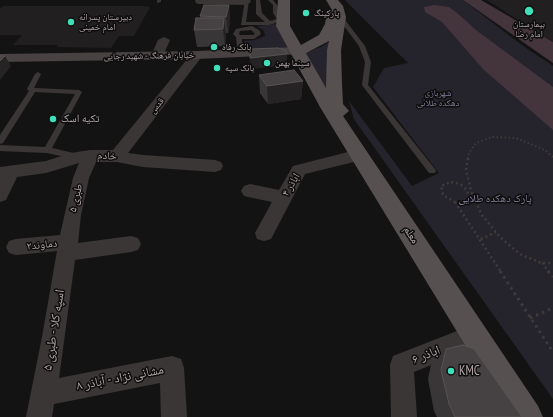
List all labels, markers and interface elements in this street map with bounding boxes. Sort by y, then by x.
marker: بیمارستان امام رضا [523,5,535,17]
marker: پارکینگ [301,8,311,18]
place label: پارکینگ [314,8,339,18]
place label: دبیرستان پسرانه امام خمینی [79,12,132,33]
marker: دبیرستان پسرانه امام خمینی [66,17,76,27]
place label: بیمارستان امام رضا [513,19,545,40]
marker: بانک رفاه [209,42,219,52]
place label: بانک رفاه [222,42,251,52]
street label: خیابان فرهنگ - شهید رجایی [104,50,194,62]
marker: سینما بهمن [262,58,272,68]
place label: سینما بهمن [275,58,310,68]
marker: بانک سپه [212,63,222,73]
place label: بانک سپه [225,63,254,73]
park label: شهربازی دهکده طلائی [417,88,459,109]
street label: قدس [147,96,167,116]
place label: تکیه اسک [61,112,99,126]
marker: تکیه اسک [48,114,58,124]
street label: خادم [97,149,117,163]
street label: اباذر ۴ [279,171,303,199]
street label: طبری ۵ [66,182,86,214]
park label: پارک دهکده طلایی [458,192,532,206]
street label: معلم [401,224,421,246]
street label: دماوند۲ [26,237,58,253]
street label: اسپه کلا - طبری ۵ [40,288,68,372]
street label: اباذر ۶ [410,342,442,368]
street label: مشانی نژاد - آباذر ۸ [75,362,165,394]
place label: KMC [459,363,480,379]
marker: KMC [446,366,456,376]

